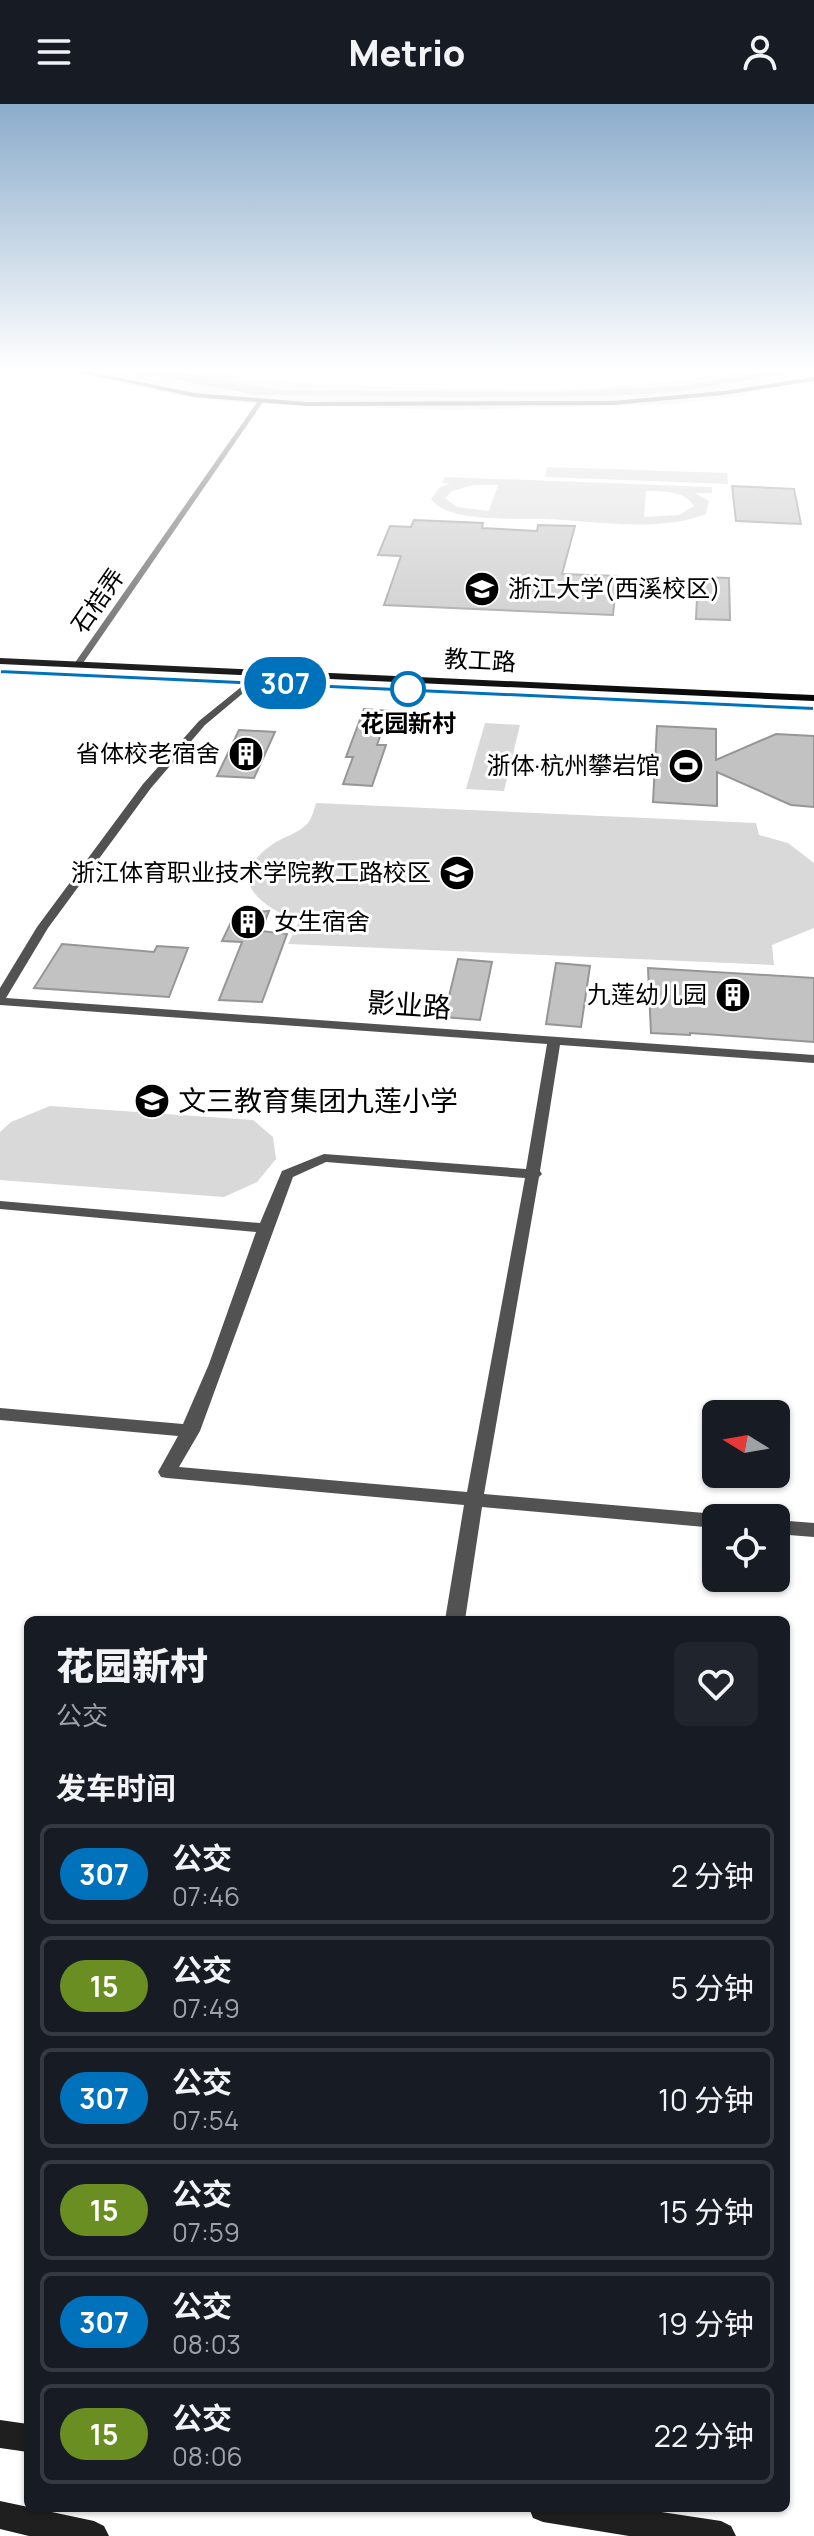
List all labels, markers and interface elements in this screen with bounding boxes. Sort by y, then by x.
text: Metrio [349,28,465,77]
icon: menu [32,30,76,74]
icon: person [738,30,782,74]
street label: 石桔弄 [63,561,131,639]
school or university icon: 浙江大学(西溪校区) [463,570,501,608]
place label: 浙江大学(西溪校区) [508,571,720,604]
street label: 教工路 [443,641,517,678]
line badge: 307 [239,657,331,709]
text: 307 [260,664,310,702]
marker: 花园新村 [391,672,425,706]
place label: 花园新村 [360,706,456,739]
building icon: 省体校老宿舍 [227,735,265,773]
place label: 省体校老宿舍 [76,736,220,769]
sports icon: 浙体·杭州攀岩馆 [667,747,705,785]
place label: 浙体·杭州攀岩馆 [487,748,660,781]
school or university icon: 浙江体育职业技术学院教工路校区 [438,854,476,892]
place label: 浙江体育职业技术学院教工路校区 [71,855,431,888]
building icon: 女生宿舍 [229,903,267,941]
place label: 女生宿舍 [274,904,370,937]
building icon: 九莲幼儿园 [714,976,752,1014]
place label: 九莲幼儿园 [587,977,707,1010]
street label: 影业路 [366,982,452,1026]
place label: 文三教育集团九莲小学 [178,1081,458,1119]
school or university icon: 文三教育集团九莲小学 [133,1082,171,1120]
north arrow [702,1400,790,1488]
map controls [702,1400,790,1592]
button: locate [702,1504,790,1592]
text: 花园新村 [56,1639,208,1691]
button: heart [674,1642,758,1726]
text: 公交 [56,1697,108,1733]
text: 发车时间 [56,1767,176,1808]
text: 公交 [172,1837,232,1878]
text: 307 [79,1855,129,1893]
text: 2 分钟 [671,1855,754,1896]
text: 07:46 [172,1878,240,1914]
text: 公交 [172,1949,232,1990]
text: 15 [90,1967,118,2005]
text: 5 分钟 [671,1967,754,2008]
text: 07:49 [172,1990,240,2026]
text: 公交 [172,2061,232,2102]
text: 307 [79,2079,129,2117]
text: 10 分钟 [658,2079,754,2120]
text: 07:54 [172,2102,239,2138]
text: 公交 [172,2173,232,2214]
text: 15 [90,2191,118,2229]
text: 15 分钟 [659,2191,754,2232]
text: 07:59 [172,2214,240,2250]
text: 公交 [172,2285,232,2326]
text: 307 [79,2303,129,2341]
text: 19 分钟 [658,2303,754,2344]
text: 08:03 [172,2326,241,2362]
text: 公交 [172,2397,232,2438]
text: 15 [90,2415,118,2453]
text: 22 分钟 [654,2415,754,2456]
text: 08:06 [172,2438,243,2474]

